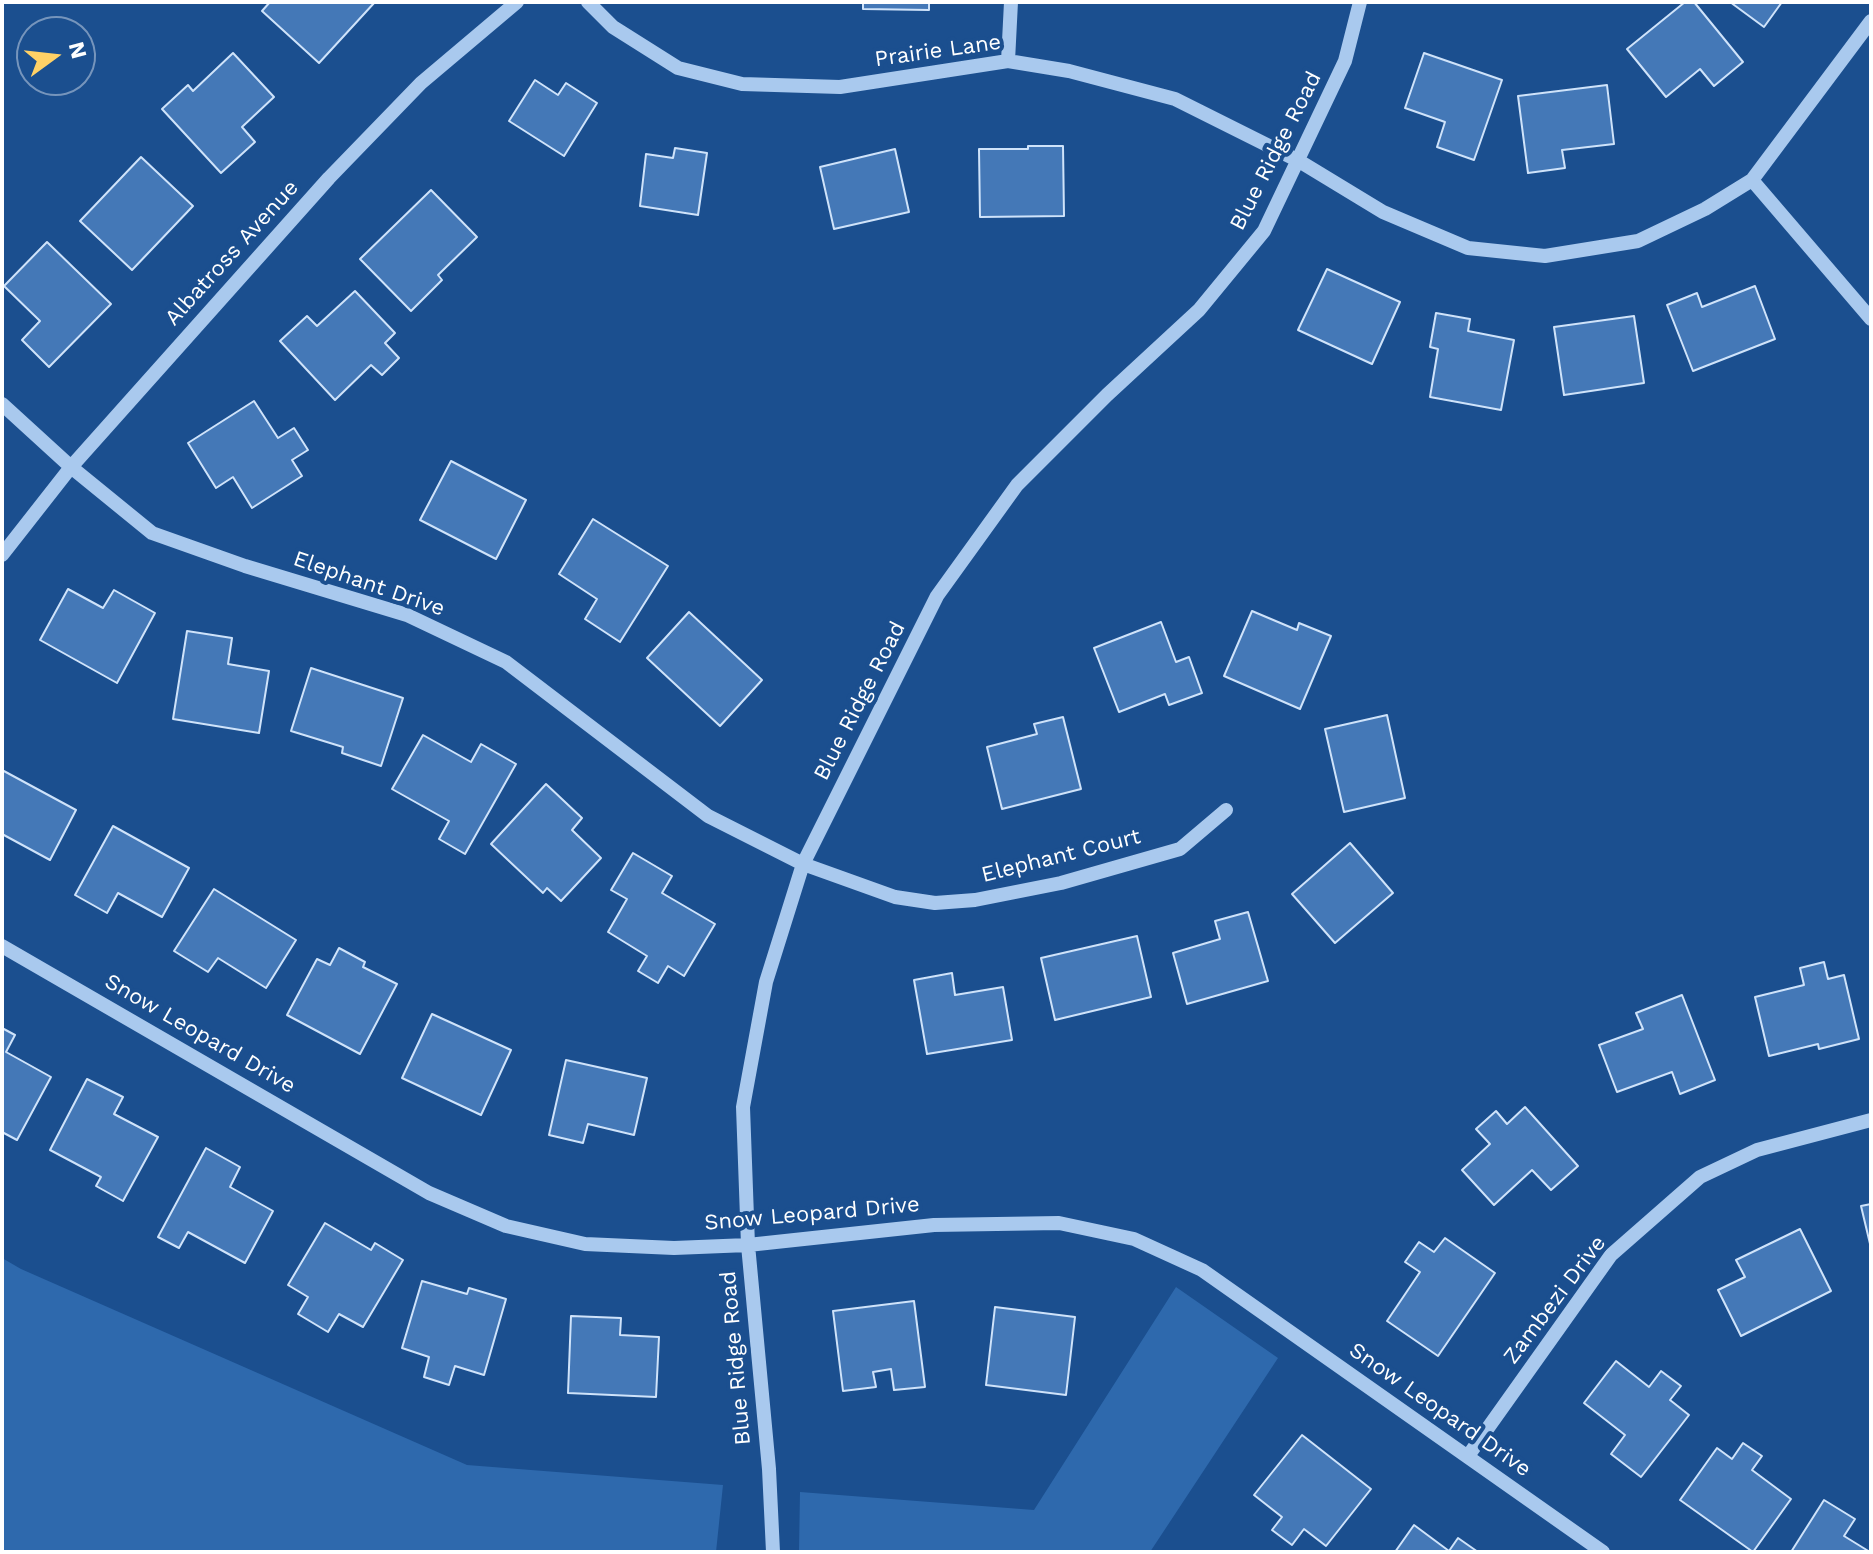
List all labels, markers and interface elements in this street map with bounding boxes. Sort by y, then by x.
north arrow [16,16,96,96]
street label: Prairie Lane [873,29,1003,73]
text: N [64,39,92,61]
street label: Blue Ridge Road [1225,67,1327,235]
street label: Albatross Avenue [160,175,304,331]
street label: Elephant Drive [290,546,448,622]
street label: Blue Ridge Road [809,617,911,785]
street label: Elephant Court [979,823,1143,889]
street label: Snow Leopard Drive [100,969,300,1099]
street label: Snow Leopard Drive [703,1191,921,1237]
street label: Zambezi Drive [1498,1231,1612,1369]
street label: Blue Ridge Road [715,1270,757,1446]
street label: Snow Leopard Drive [1344,1337,1536,1483]

